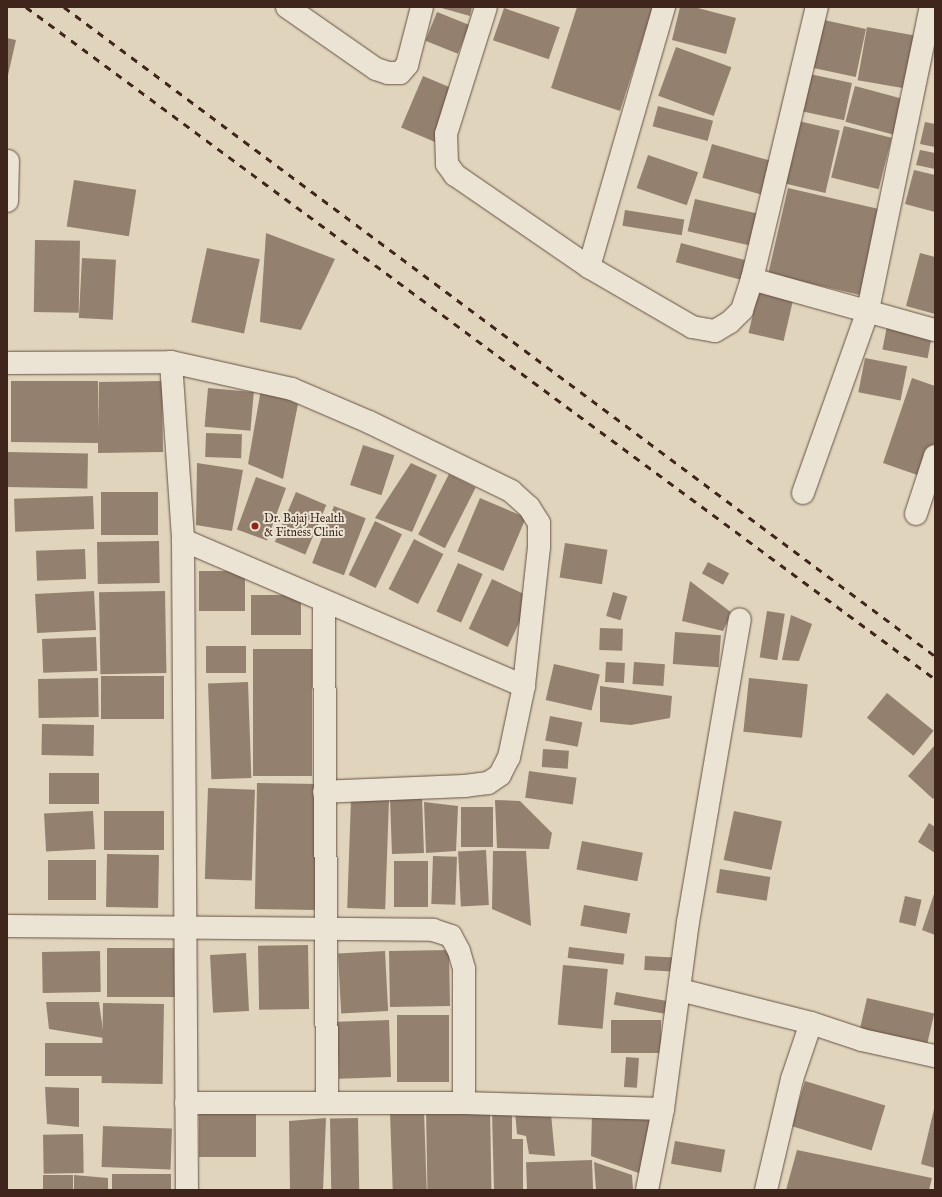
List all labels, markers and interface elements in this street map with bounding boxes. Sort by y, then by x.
place label: Dr. Bajaj Health & Fitness Clinic [264,512,344,540]
marker: Dr. Bajaj Health & Fitness Clinic [249,520,261,532]

